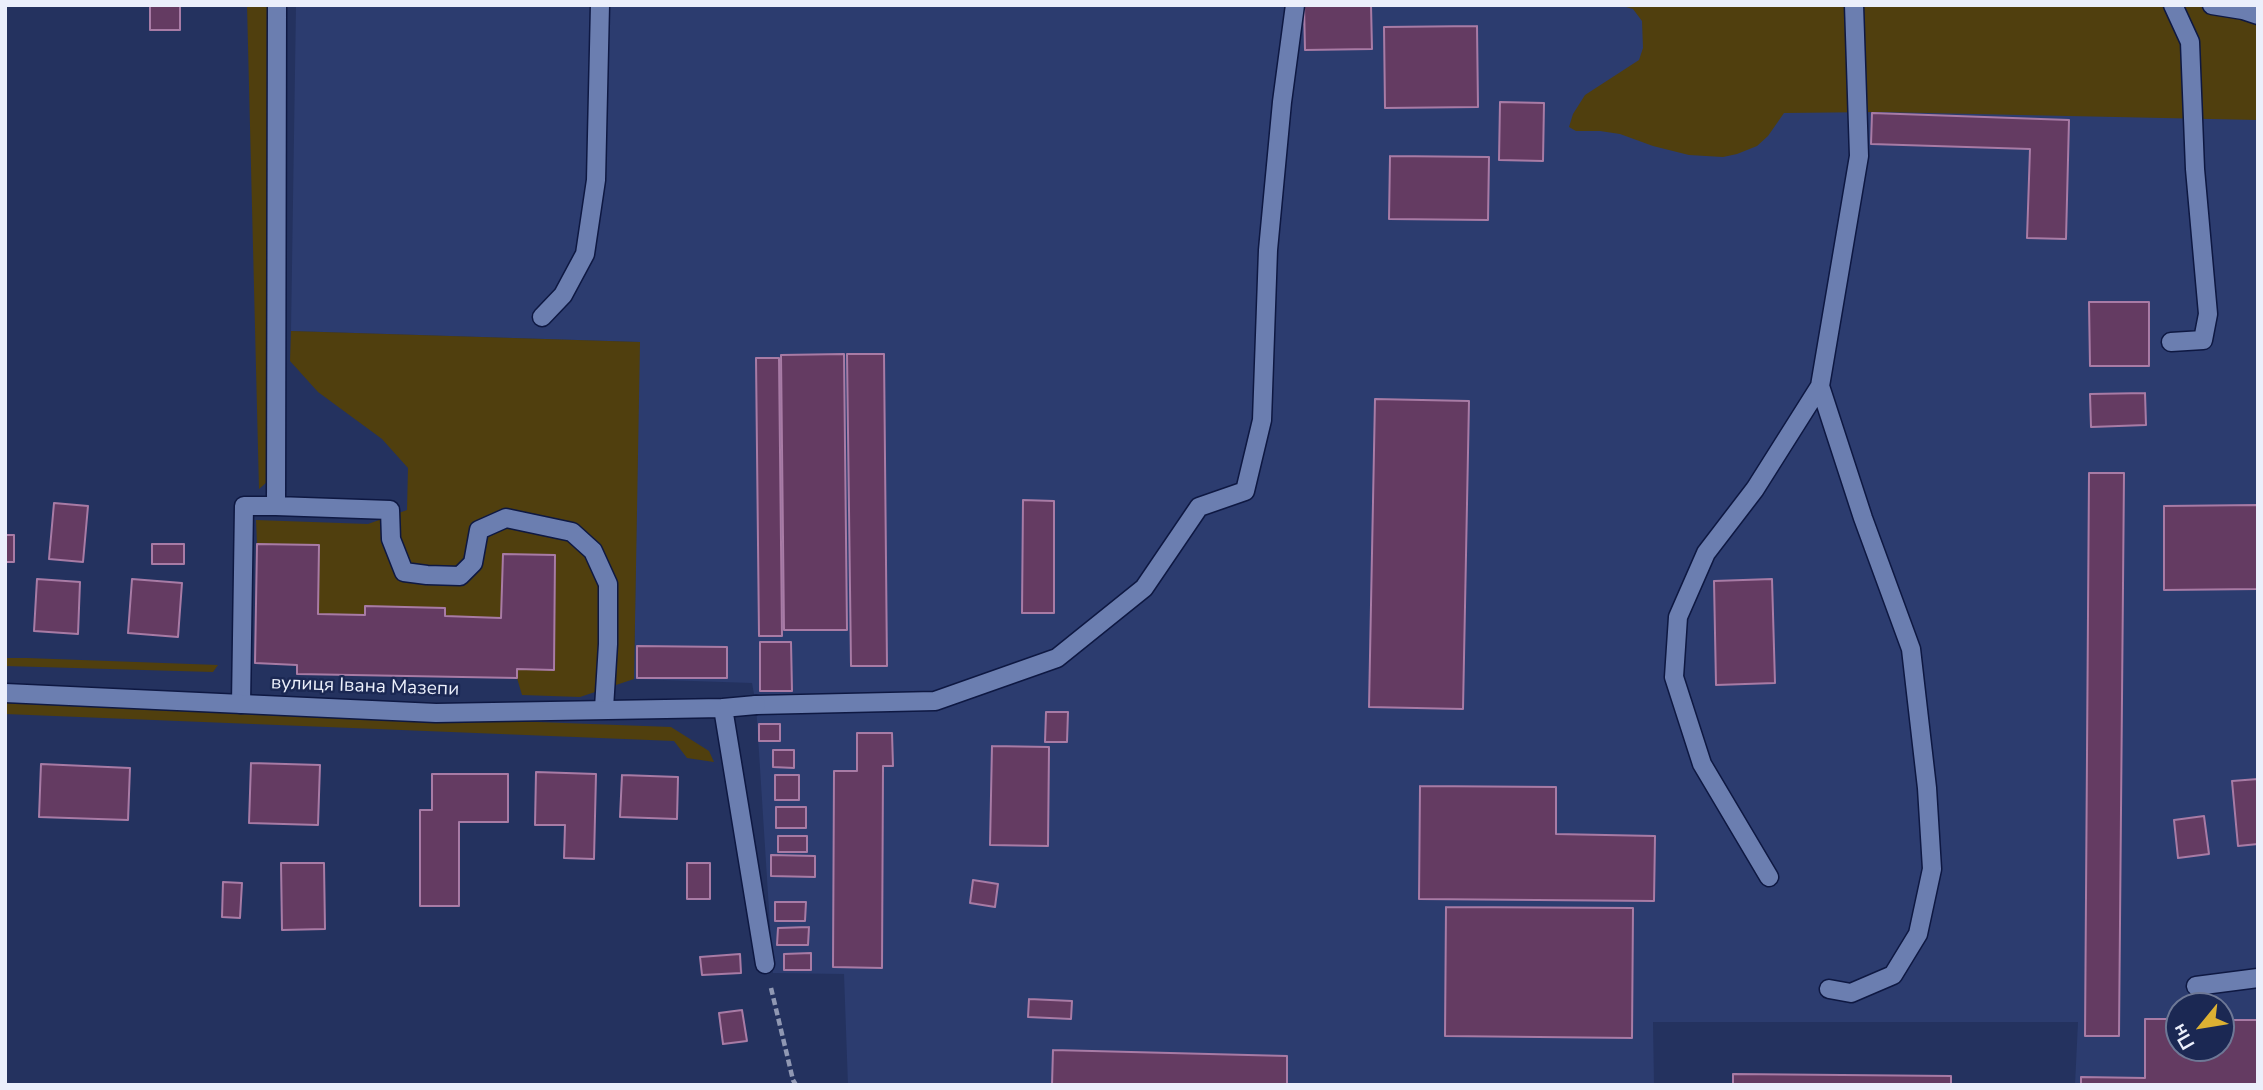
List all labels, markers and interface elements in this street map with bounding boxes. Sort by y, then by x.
street label: вулиця Івана Мазепи [270,672,460,702]
north arrow [2165,992,2235,1062]
text: Пн [2166,1019,2201,1054]

